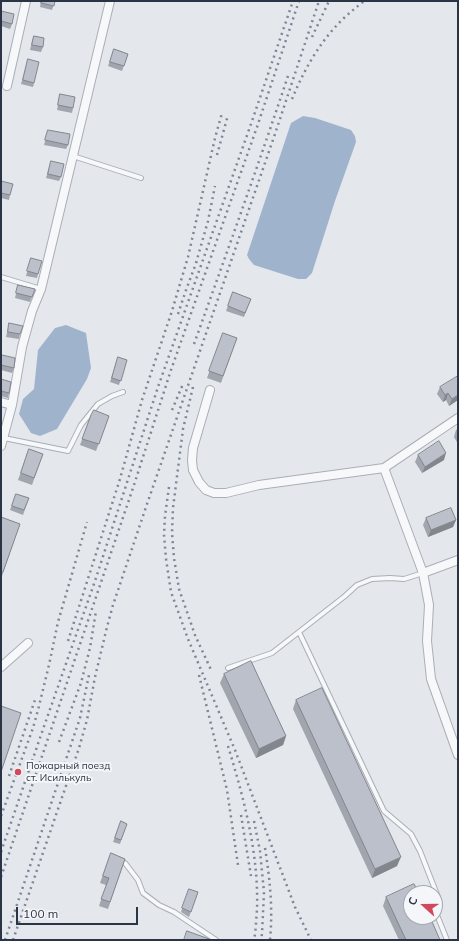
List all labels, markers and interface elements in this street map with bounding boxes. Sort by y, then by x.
place label: Пожарный поезд ст. Исилькуль [26,760,110,784]
marker: Пожарный поезд ст. Исилькуль [13,767,23,777]
north arrow [403,885,443,925]
text: С [405,895,421,907]
scale bar [18,899,140,925]
text: 100 m [23,906,58,921]

